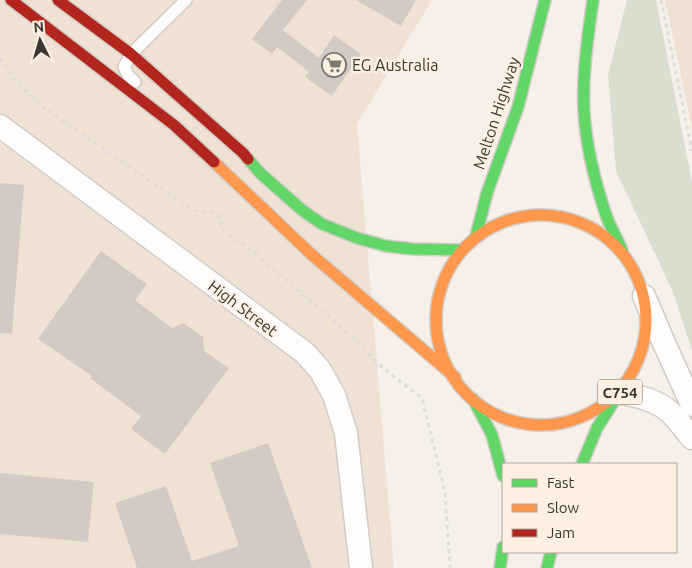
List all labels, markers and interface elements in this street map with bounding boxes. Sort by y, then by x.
north arrow [15,15,65,65]
text: N [33,19,45,35]
supermarket icon: EG Australia [321,52,347,78]
street label: Melton Highway [469,54,523,171]
place label: EG Australia [352,56,438,74]
street label: High Street [205,276,282,340]
road number: C754 [598,380,642,404]
legend [502,463,677,553]
text: Fast [547,474,575,491]
text: Slow [547,499,580,516]
text: Jam [547,524,575,541]

